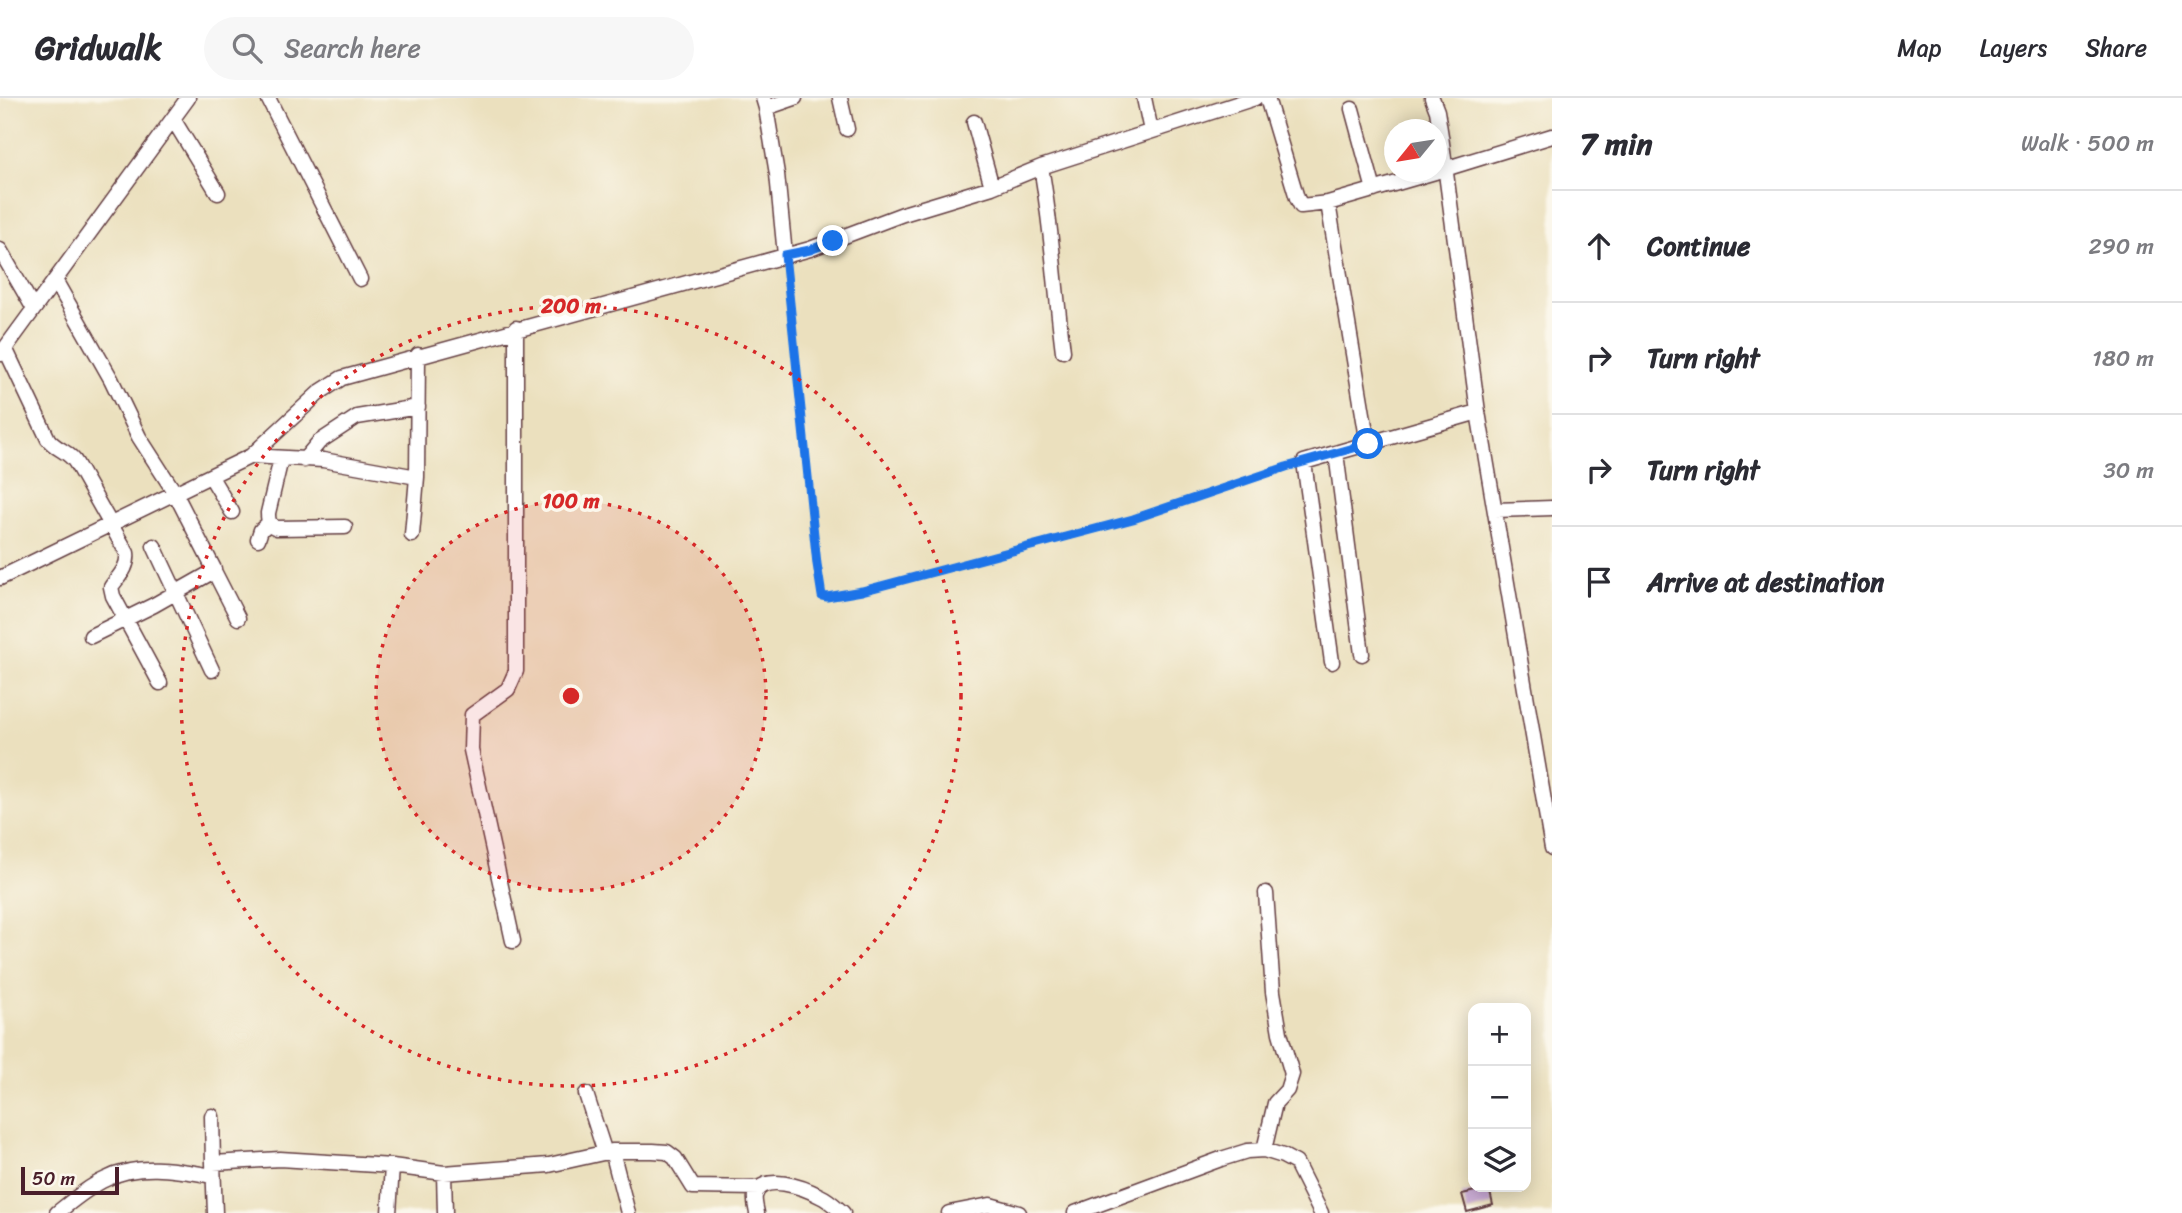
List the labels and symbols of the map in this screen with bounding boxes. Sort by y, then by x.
north arrow [1384,119,1447,182]
route end [817,225,848,256]
text: 200 m [540,287,602,325]
route start [1352,428,1383,459]
text: 100 m [542,482,600,520]
centre of rings [559,684,583,708]
scale bar [21,1164,119,1196]

